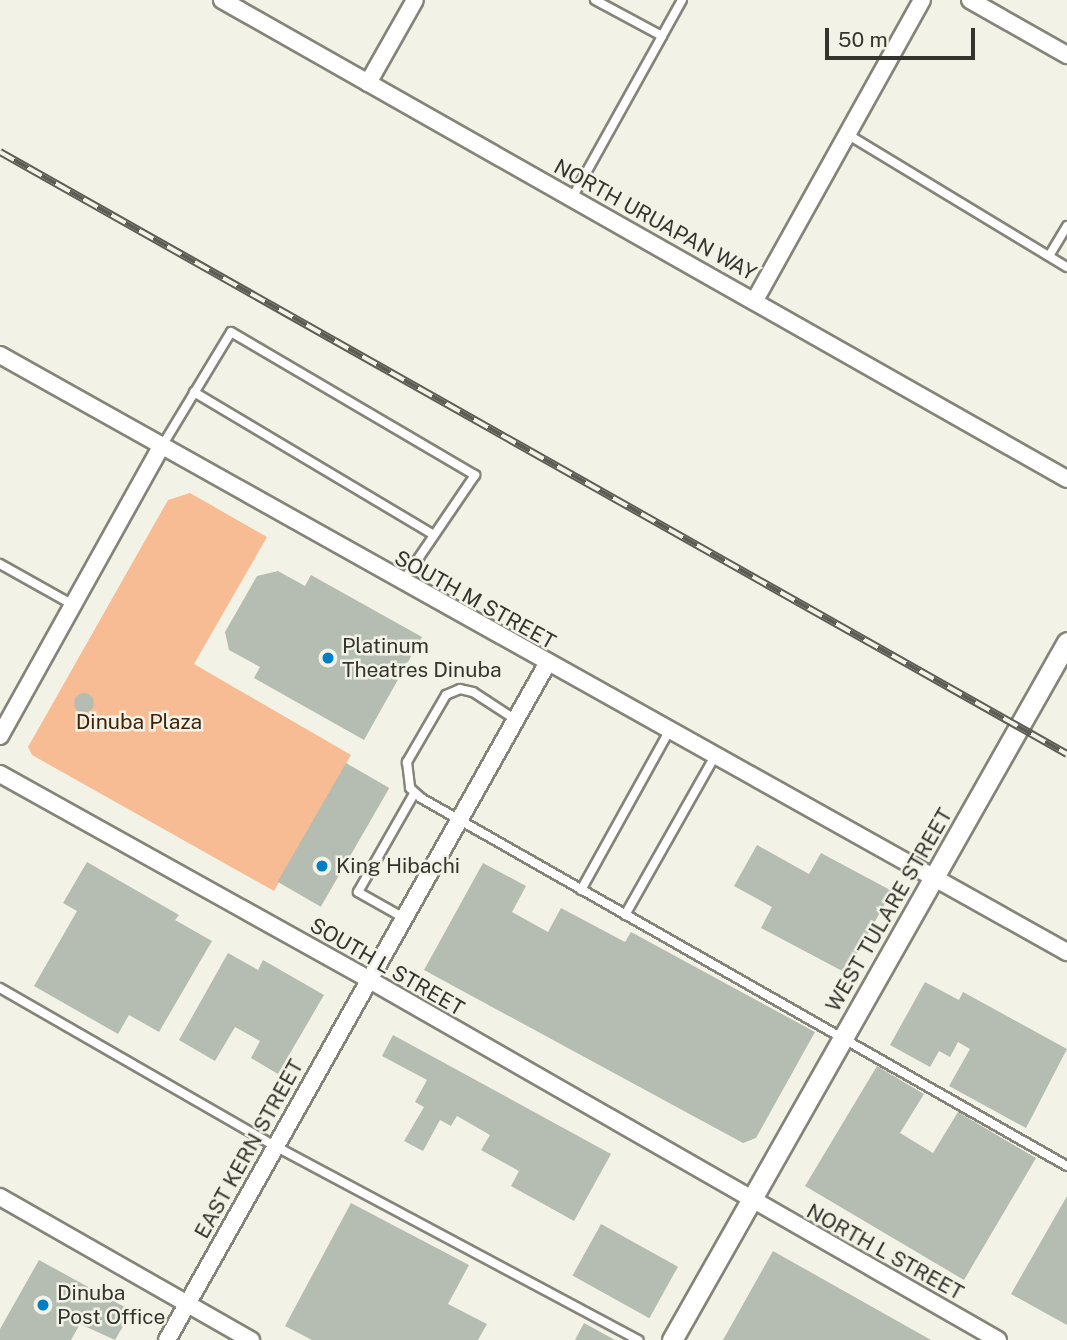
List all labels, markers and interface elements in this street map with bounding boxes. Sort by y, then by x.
scale bar [829,14,979,58]
text: 50 m [838,27,888,52]
street label: NORTH URUAPAN WAY [549,154,761,286]
street label: SOUTH M STREET [390,545,560,655]
place label: Platinum Theatres Dinuba [342,633,502,683]
marker: Platinum Theatres Dinuba [320,650,336,666]
park label: Dinuba Plaza [76,709,202,735]
street label: WEST TULARE STREET [820,804,958,1016]
place label: King Hibachi [336,853,460,879]
marker: King Hibachi [314,858,330,874]
street label: SOUTH L STREET [305,913,469,1021]
street label: EAST KERN STREET [189,1055,309,1243]
street label: NORTH L STREET [802,1198,968,1306]
place label: Dinuba Post Office [57,1280,165,1330]
marker: Dinuba Post Office [35,1297,51,1313]

